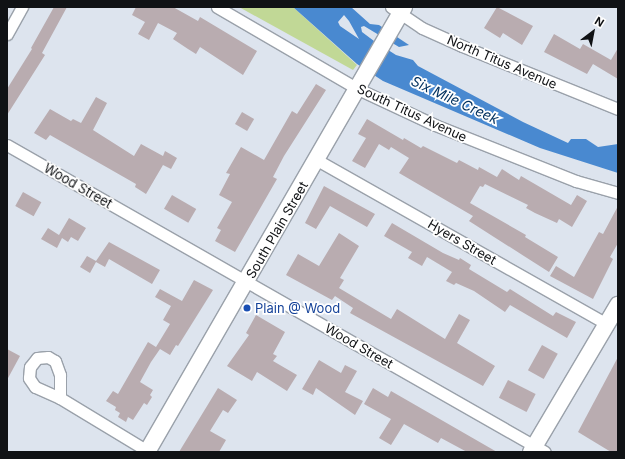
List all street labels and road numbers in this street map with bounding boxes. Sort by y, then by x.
street label: North Titus Avenue [445,32,559,92]
street label: South Titus Avenue [355,81,469,145]
street label: Wood Street [41,160,115,212]
street label: South Plain Street [243,179,311,281]
street label: Hyers Street [425,216,499,268]
street label: Wood Street [322,320,396,372]

